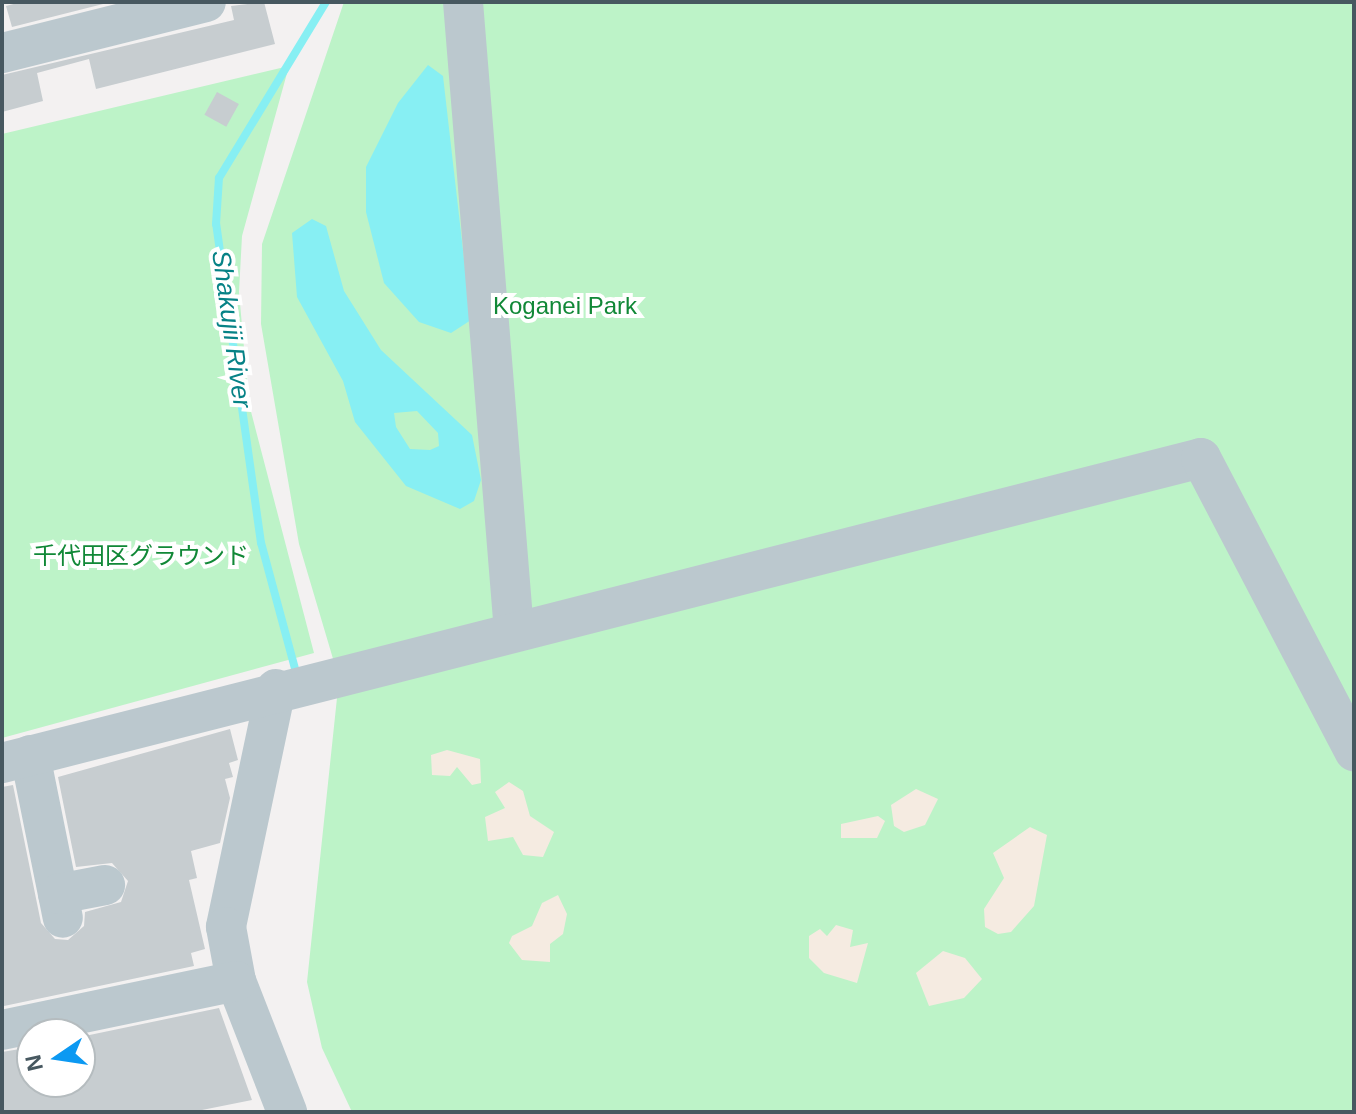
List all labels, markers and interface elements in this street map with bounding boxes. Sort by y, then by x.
water label: Shakujii River [204,248,258,410]
park label: Koganei Park [493,292,637,320]
park label: 千代田区グラウンド [33,542,249,570]
north arrow [16,1018,96,1098]
text: N [20,1053,48,1074]

